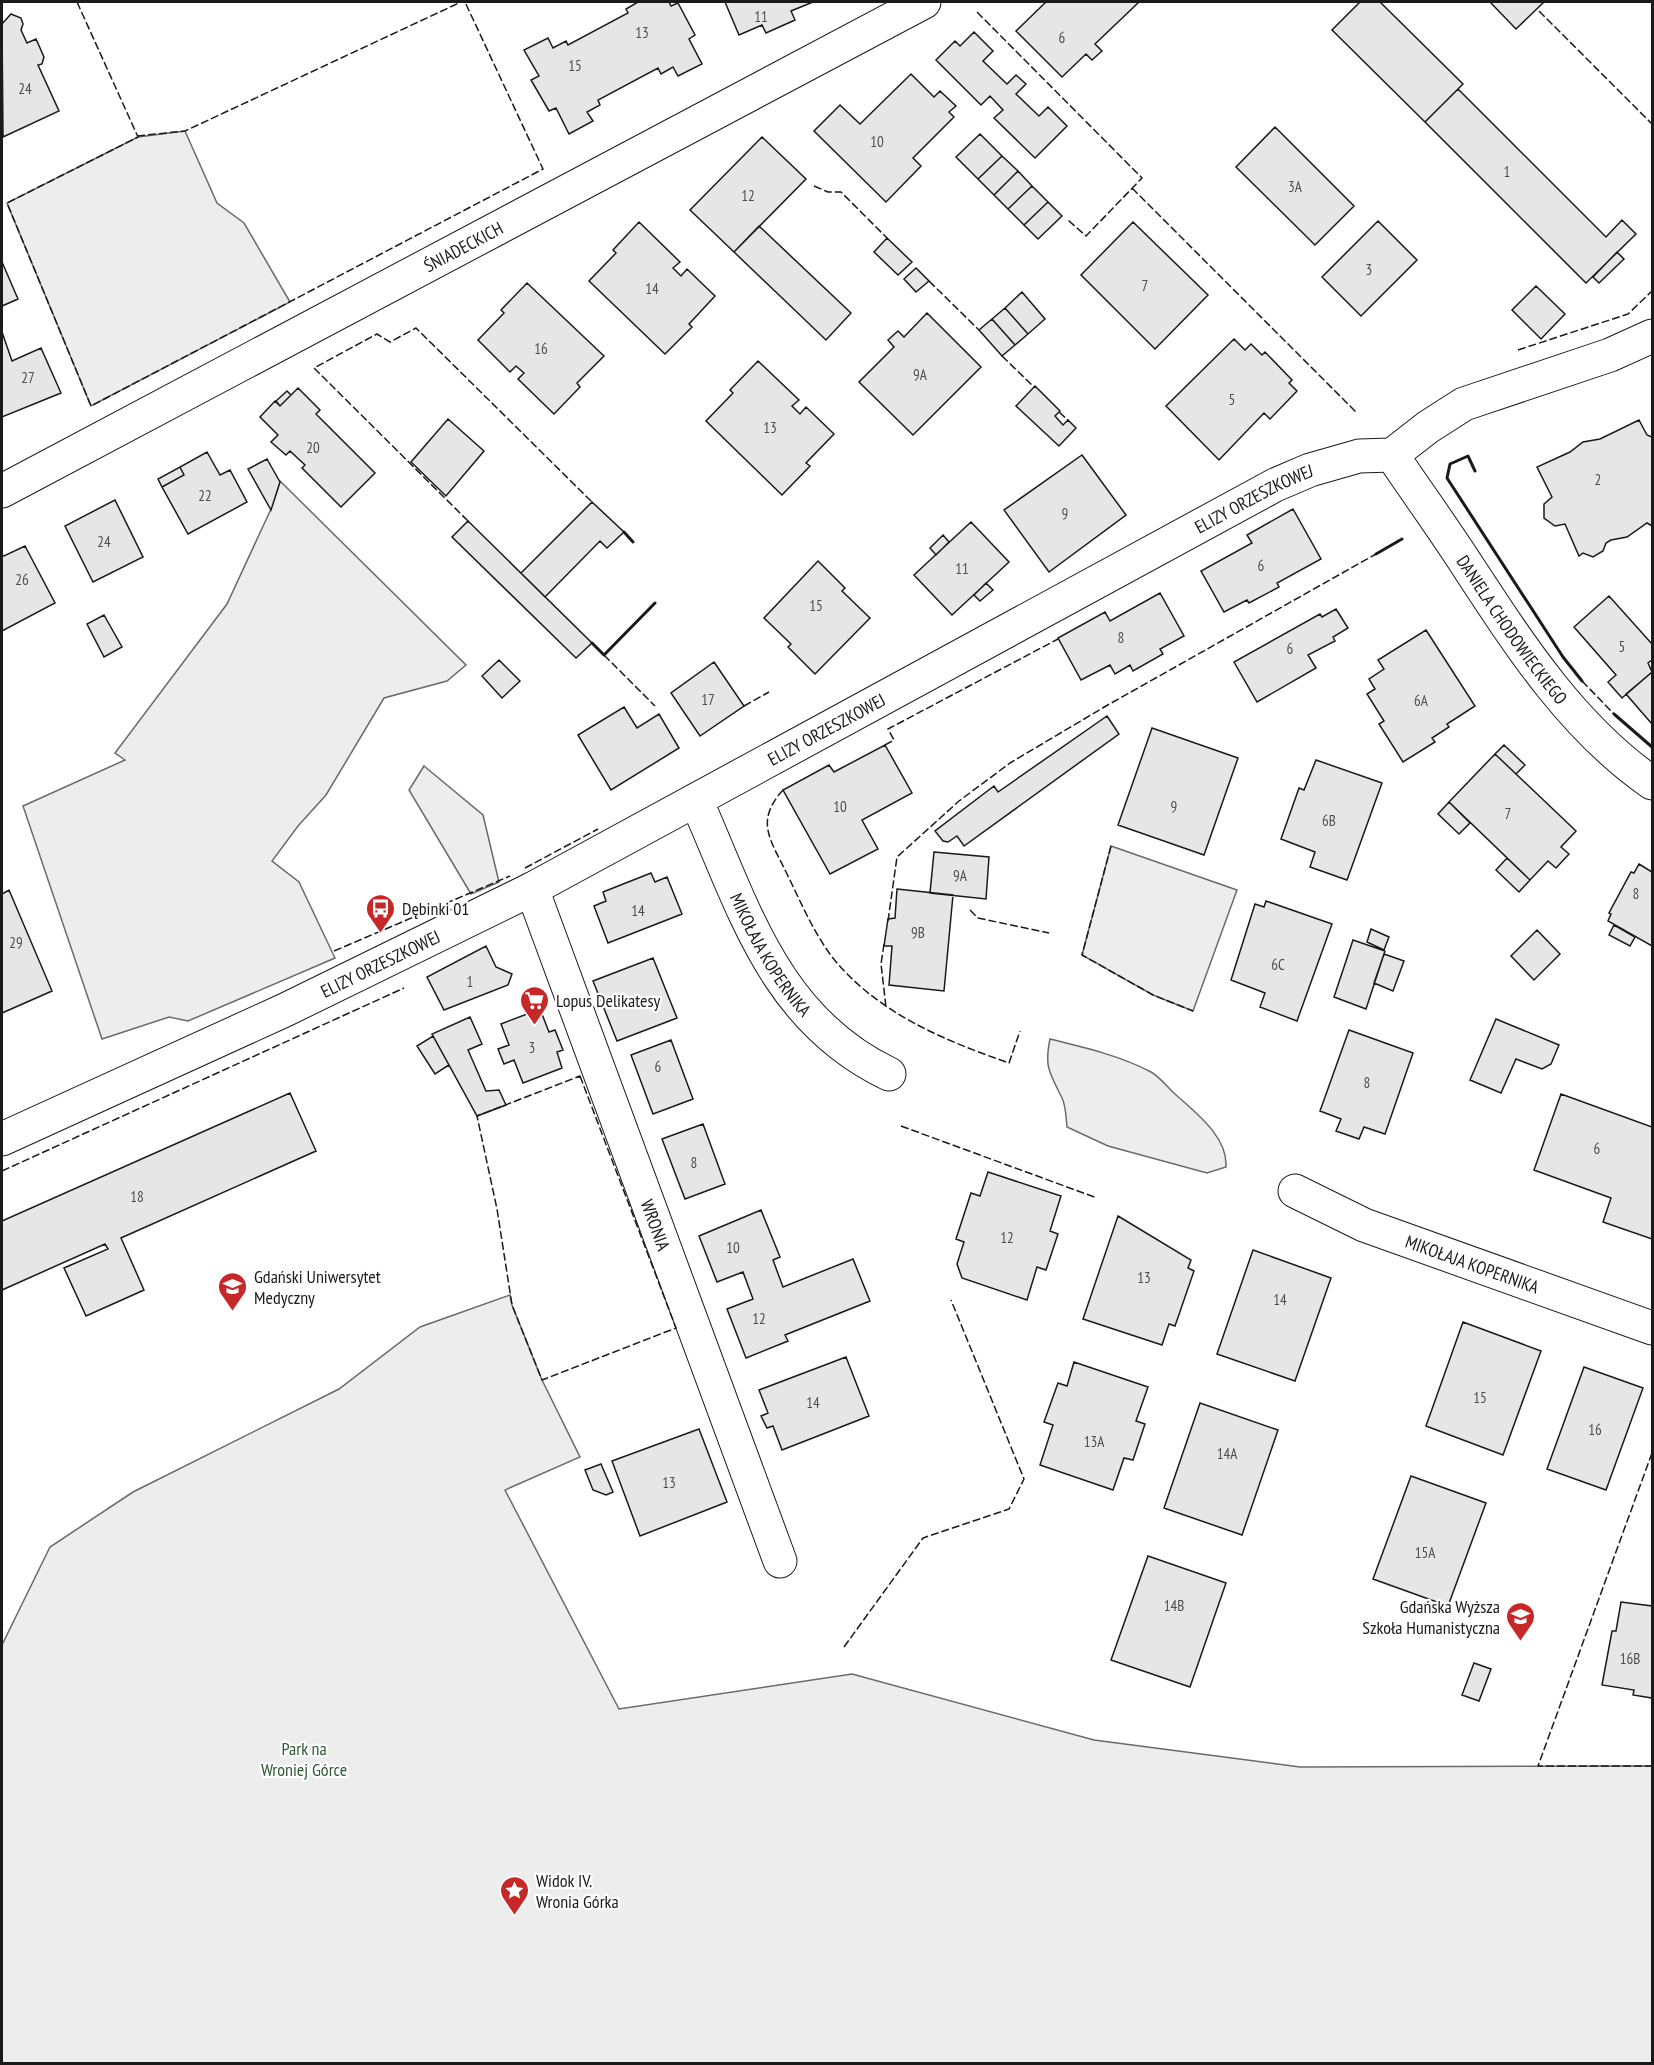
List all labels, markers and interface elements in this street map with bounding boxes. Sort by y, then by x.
house number: 11 [754,7,768,26]
house number: 13 [635,23,649,42]
house number: 6 [1059,28,1066,47]
house number: 15 [568,56,582,75]
house number: 24 [18,79,32,98]
house number: 10 [870,132,884,151]
house number: 1 [1504,162,1510,181]
house number: 3A [1288,177,1303,196]
house number: 12 [741,186,755,205]
street label: ŚNIADECKICH [420,216,507,277]
house number: 3 [1366,260,1372,279]
house number: 7 [1142,276,1148,295]
house number: 14 [645,279,659,298]
house number: 16 [534,339,548,358]
house number: 9A [913,365,928,384]
house number: 27 [21,368,35,387]
house number: 5 [1229,390,1235,409]
house number: 13 [763,418,777,437]
house number: 20 [306,438,320,457]
street label: ELIZY ORZESZKOWEJ [1190,458,1315,538]
house number: 2 [1595,470,1601,489]
house number: 22 [198,486,212,505]
house number: 9 [1062,504,1068,523]
house number: 24 [97,532,111,551]
street label: DANIELA CHODOWIECKIEGO [1452,551,1573,709]
house number: 6 [1258,556,1265,575]
house number: 11 [955,559,969,578]
house number: 26 [15,570,29,589]
house number: 15 [809,596,823,615]
house number: 8 [1118,628,1124,647]
house number: 5 [1619,637,1625,656]
house number: 6 [1287,639,1294,658]
street label: ELIZY ORZESZKOWEJ [764,688,889,770]
house number: 17 [701,690,715,709]
house number: 6A [1414,691,1429,710]
house number: 10 [833,797,847,816]
house number: 9 [1171,797,1177,816]
house number: 7 [1505,804,1511,823]
house number: 6B [1322,811,1336,830]
house number: 9A [953,866,968,885]
house number: 8 [1633,884,1639,903]
street label: MIKOŁAJA KOPERNIKA [725,889,817,1021]
bus stop icon: Dębinki 01 [365,892,397,934]
place label: Dębinki 01 [402,897,469,920]
house number: 14 [631,901,645,920]
house number: 9B [911,923,925,942]
street label: ELIZY ORZESZKOWEJ [317,924,444,1002]
house number: 29 [9,933,23,952]
house number: 6C [1271,955,1285,974]
house number: 1 [467,972,473,991]
supermarket icon: Lopus Delikatesy [519,984,551,1026]
place label: Lopus Delikatesy [556,989,660,1012]
house number: 3 [529,1038,535,1057]
house number: 6 [655,1057,662,1076]
house number: 8 [1364,1073,1370,1092]
house number: 6 [1594,1139,1601,1158]
house number: 8 [691,1153,697,1172]
house number: 18 [130,1187,144,1206]
street label: WRONIA [636,1196,676,1254]
house number: 12 [1000,1228,1014,1247]
street label: MIKOŁAJA KOPERNIKA [1403,1229,1543,1298]
house number: 10 [726,1238,740,1257]
place label: Gdański Uniwersytet Medyczny [254,1265,381,1309]
house number: 13 [1137,1268,1151,1287]
school or university icon: Gdański Uniwersytet Medyczny [217,1270,249,1312]
house number: 14 [1273,1290,1287,1309]
house number: 12 [752,1309,766,1328]
house number: 15 [1473,1388,1487,1407]
house number: 14 [806,1393,820,1412]
house number: 16 [1588,1420,1602,1439]
house number: 13A [1084,1432,1105,1451]
house number: 14A [1217,1444,1238,1463]
house number: 13 [662,1473,676,1492]
house number: 15A [1415,1543,1436,1562]
place label: Gdańska Wyższa Szkoła Humanistyczna [1362,1595,1500,1639]
house number: 14B [1164,1596,1184,1615]
school or university icon: Gdańska Wyższa Szkoła Humanistyczna [1505,1600,1537,1642]
house number: 16B [1620,1649,1640,1668]
park label: Park na Wroniej Górce [261,1737,347,1781]
place label: Widok IV. Wronia Górka [536,1869,619,1913]
place icon: Widok IV. Wronia Górka [499,1874,531,1916]

